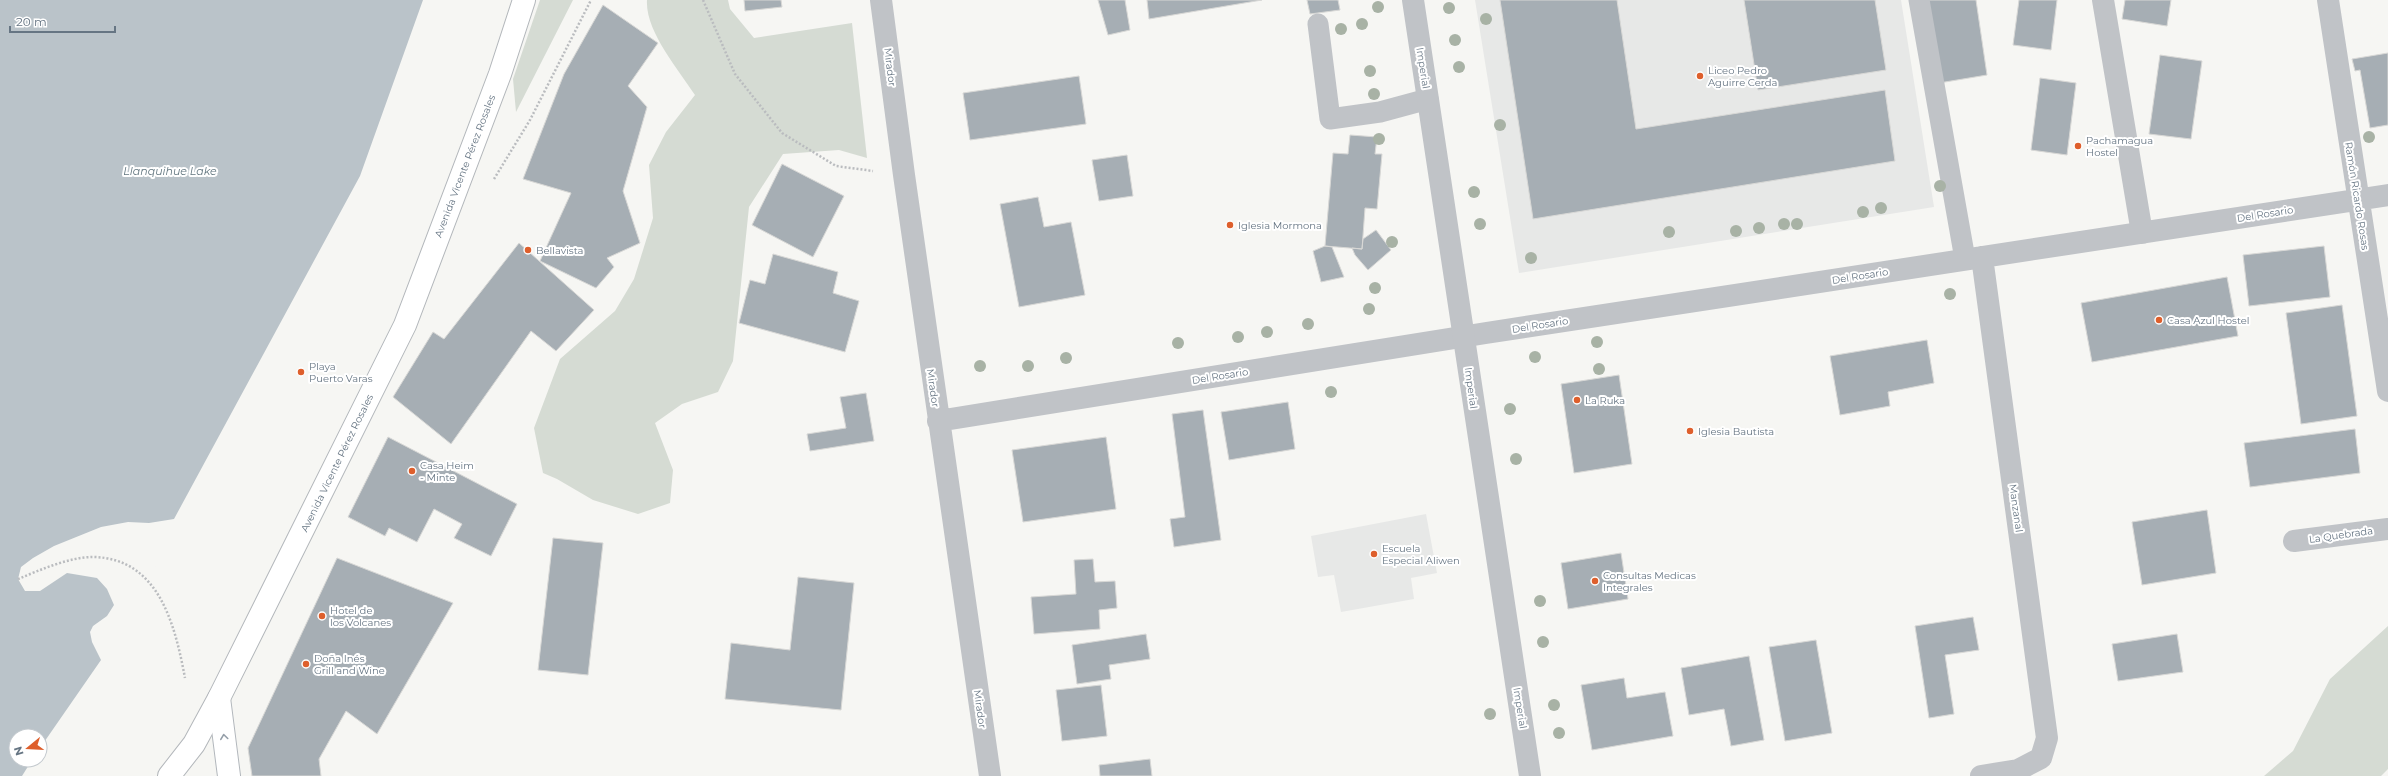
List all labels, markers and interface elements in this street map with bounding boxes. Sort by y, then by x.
scale bar [10,8,115,34]
text: 20 m [16,14,47,29]
street label: Imperial [1413,46,1433,90]
street label: Mirador [881,47,899,87]
place label: Liceo Pedro Aguirre Cerda [1708,64,1777,89]
marker: Liceo Pedro Aguirre Cerda [1695,71,1705,81]
street label: Avenida Vicente Pérez Rosales [432,93,498,239]
place label: Pachamagua Hostel [2086,134,2153,159]
marker: Pachamagua Hostel [2073,141,2083,151]
street label: Ramón Ricardo Rosas [2342,141,2372,251]
water label: Llanquihue Lake [123,164,217,178]
street label: Del Rosario [2236,203,2294,225]
place label: Iglesia Mormona [1238,219,1322,232]
marker: Iglesia Mormona [1225,220,1235,230]
place label: Bellavista [536,244,584,257]
marker: Bellavista [523,245,533,255]
street label: Del Rosario [1831,265,1889,287]
street label: Del Rosario [1511,314,1569,336]
place label: Casa Azul Hostel [2167,314,2250,327]
marker: Casa Azul Hostel [2154,315,2164,325]
place label: Playa Puerto Varas [309,360,373,385]
street label: Del Rosario [1191,365,1249,387]
street label: Imperial [1462,366,1480,410]
marker: Playa Puerto Varas [296,367,306,377]
street label: Mirador [924,368,942,408]
street label: Avenida Vicente Pérez Rosales [298,392,376,534]
place label: La Ruka [1585,394,1625,407]
marker: La Ruka [1572,395,1582,405]
place label: Iglesia Bautista [1698,425,1774,438]
marker: Iglesia Bautista [1685,426,1695,436]
place label: Casa Heim - Minte [420,459,474,484]
marker: Casa Heim - Minte [407,466,417,476]
street label: Manzanal [2006,483,2026,533]
street label: La Quebrada [2308,524,2374,546]
place label: Escuela Especial Aliwen [1382,542,1460,567]
marker: Escuela Especial Aliwen [1369,549,1379,559]
place label: Consultas Medicas Integrales [1603,569,1696,594]
marker: Consultas Medicas Integrales [1590,576,1600,586]
place label: Hotel de los Volcanes [330,604,391,629]
marker: Hotel de los Volcanes [317,611,327,621]
place label: Doña Inés Grill and Wine [314,652,385,677]
marker: Doña Inés Grill and Wine [301,659,311,669]
street label: Imperial [1510,686,1530,730]
street label: Mirador [971,689,989,729]
north arrow [8,728,48,768]
one-way arrow [220,734,229,740]
text: N [10,745,27,757]

